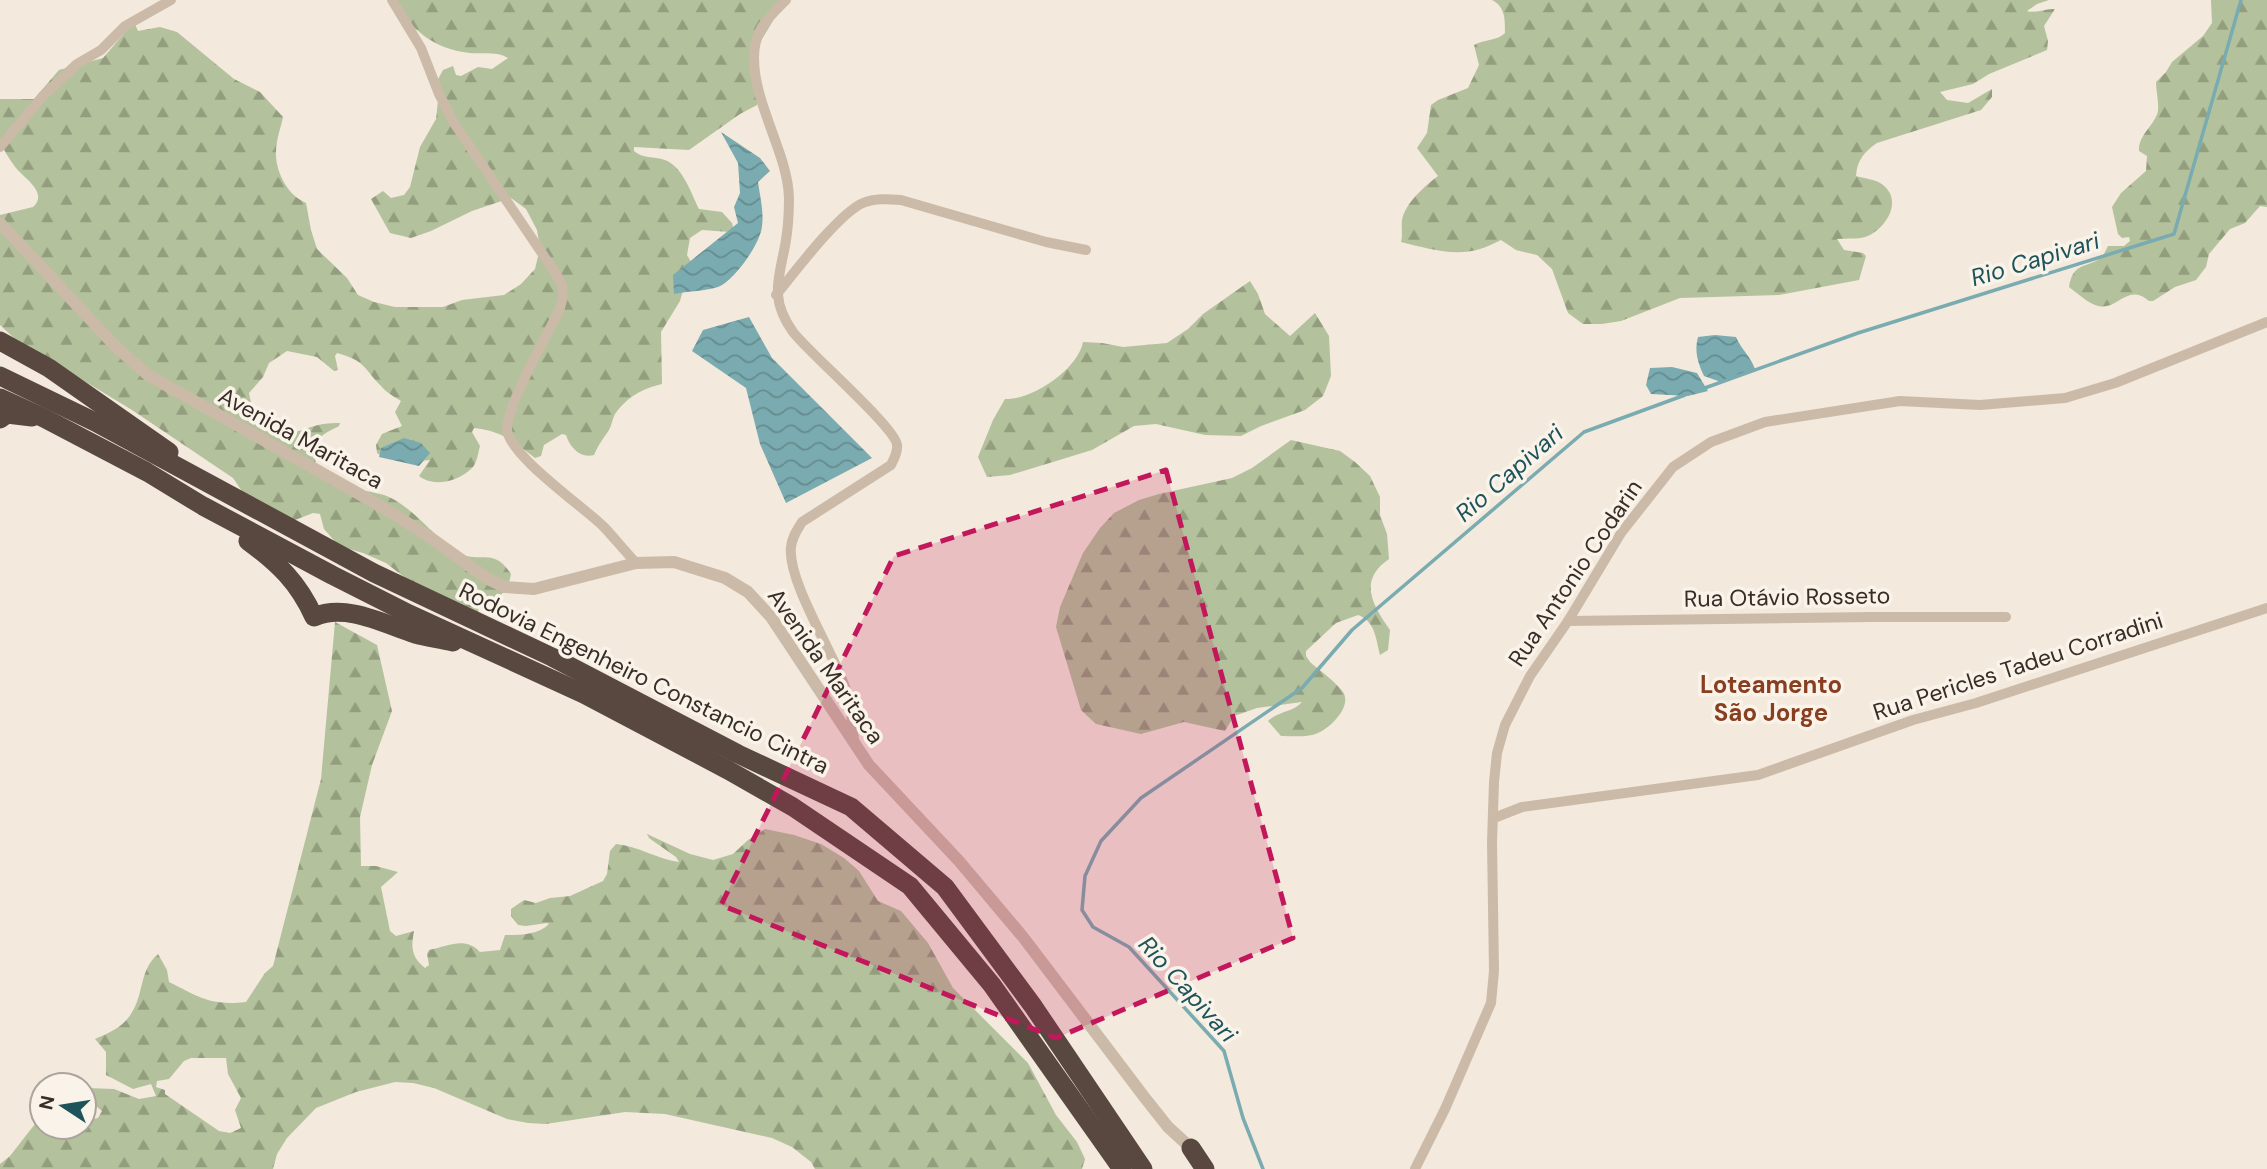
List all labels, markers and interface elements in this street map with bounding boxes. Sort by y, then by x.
water label: Rio Capivari [1967,224,2104,293]
street label: Avenida Maritaca [213,380,389,496]
water label: Rio Capivari [1449,417,1570,528]
street label: Rua Antonio Codarin [1501,474,1649,672]
street label: Rodovia Engenheiro Constancio Cintra [454,575,834,781]
street label: Rua Otávio Rosseto [1684,580,1890,614]
street label: Avenida Maritaca [761,582,891,750]
street label: Rua Pericles Tadeu Corradini [1869,605,2167,727]
district label: Loteamento São Jorge [1700,669,1842,728]
water label: Rio Capivari [1132,929,1245,1050]
north arrow [28,1071,98,1141]
text: N [33,1093,61,1112]

